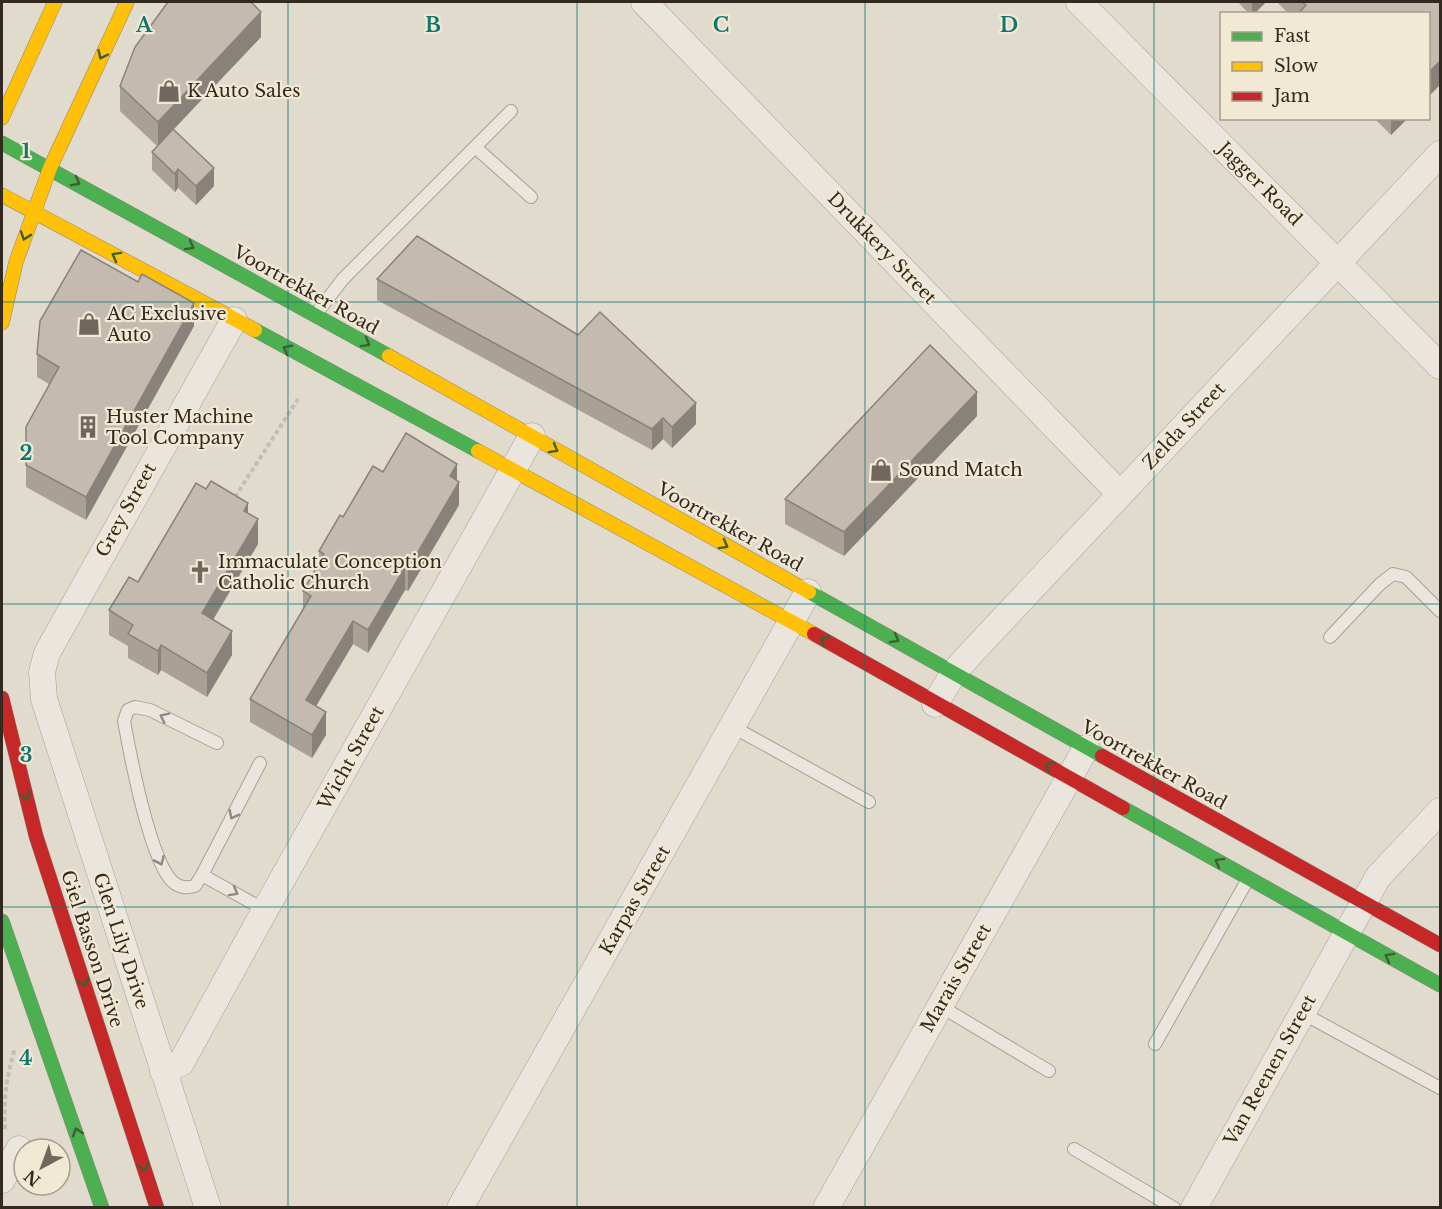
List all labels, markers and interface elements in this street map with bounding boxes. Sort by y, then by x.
legend [1220,12,1430,120]
text: A [135,13,153,37]
text: B [425,13,441,37]
text: C [713,13,729,37]
text: D [1000,13,1018,37]
text: Fast [1274,25,1311,47]
one-way arrow [98,48,110,59]
text: Slow [1274,55,1319,77]
shop icon: K Auto Sales [156,78,182,104]
place label: K Auto Sales [187,80,300,102]
text: Jam [1272,85,1310,107]
street label: Jagger Road [1212,136,1306,230]
text: 1 [22,139,31,163]
one-way arrow [70,175,80,186]
street label: Drukkery Street [823,187,941,309]
one-way arrow [20,230,33,241]
one-way arrow [184,238,194,250]
street label: Voortrekker Road [228,240,383,339]
one-way arrow [112,252,122,263]
place label: AC Exclusive Auto [106,303,226,346]
shop icon: AC Exclusive Auto [76,311,102,337]
one-way arrow [360,336,370,347]
one-way arrow [283,345,294,356]
street label: Zelda Street [1138,378,1230,474]
place label: Huster Machine Tool Company [106,406,253,449]
building icon: Huster Machine Tool Company [75,414,101,440]
text: 2 [19,441,33,465]
one-way arrow [548,442,558,453]
shop icon: Sound Match [868,457,894,483]
street label: Grey Street [91,459,161,561]
place label: Sound Match [899,459,1023,481]
street label: Voortrekker Road [652,477,807,576]
one-way arrow [718,537,728,549]
place label: Immaculate Conception Catholic Church [218,551,442,594]
church icon: Immaculate Conception Catholic Church [187,559,213,585]
one-way arrow [889,632,899,643]
one-way arrow [820,636,830,647]
street label: Wicht Street [313,702,389,815]
one-way arrow [160,713,171,725]
street label: Voortrekker Road [1076,715,1231,814]
text: 3 [20,743,32,767]
one-way arrow [1045,762,1055,774]
one-way arrow [18,791,31,801]
one-way arrow [229,809,240,819]
street label: Karpas Street [595,841,675,958]
one-way arrow [153,854,165,865]
one-way arrow [1215,858,1225,869]
street label: Giel Basson Drive [56,868,128,1030]
street label: Glen Lily Drive [89,870,153,1012]
one-way arrow [227,885,238,896]
street label: Marais Street [916,920,996,1036]
one-way arrow [1385,953,1396,964]
one-way arrow [76,976,89,987]
street label: Van Reenen Street [1219,991,1321,1150]
text: 4 [19,1046,33,1070]
one-way arrow [71,1127,84,1138]
north arrow [12,1137,72,1197]
one-way arrow [137,1161,149,1172]
text: N [20,1166,44,1191]

